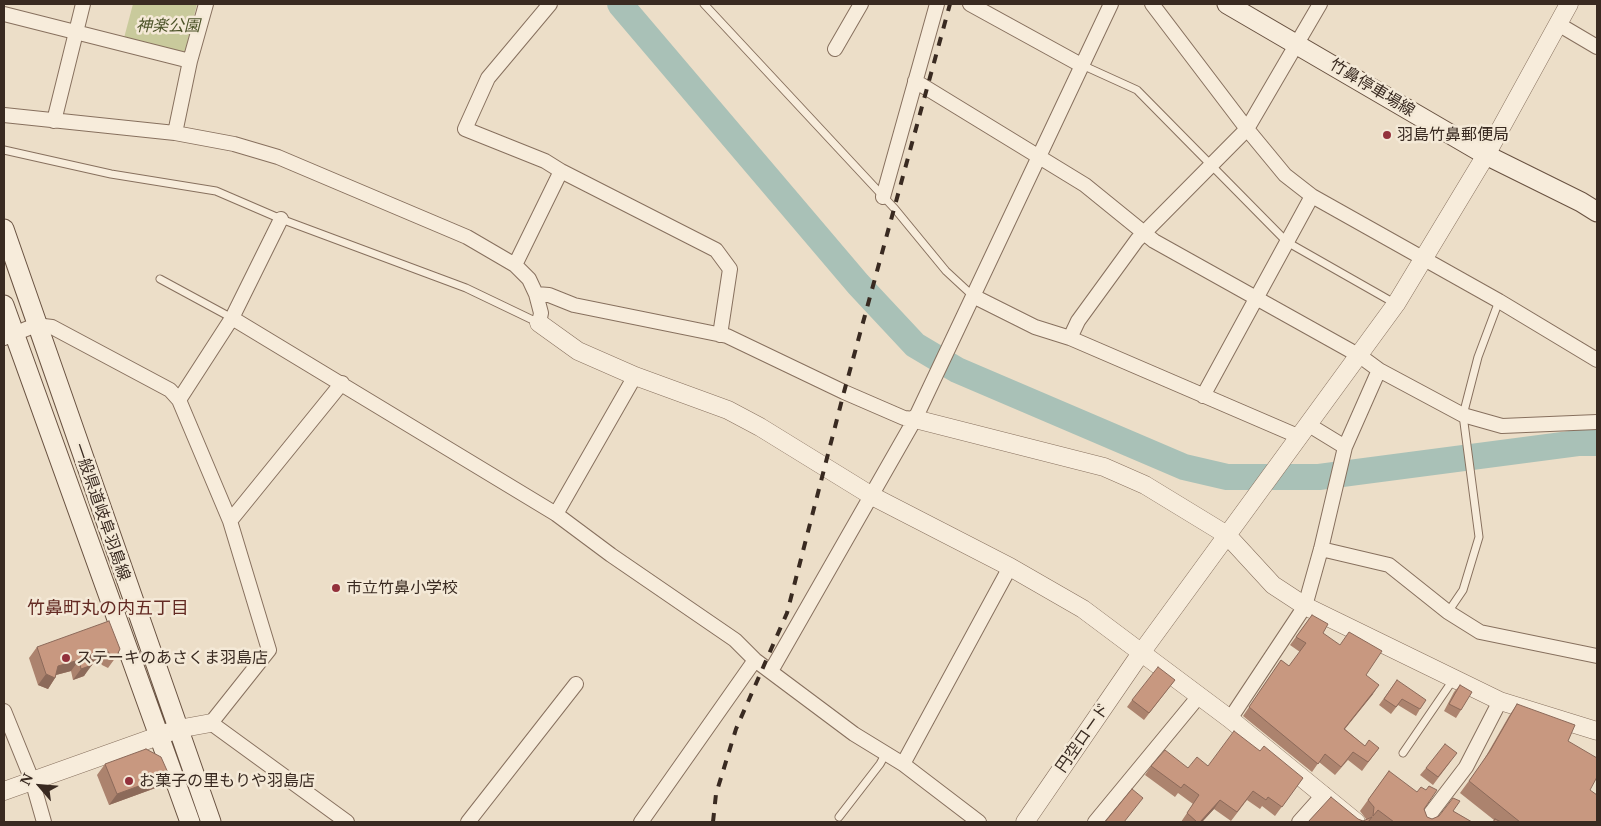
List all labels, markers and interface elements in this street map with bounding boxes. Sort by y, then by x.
park label: 神楽公園 [136,16,200,36]
street label: 竹鼻停車場線 [1326,55,1418,121]
place label: 羽島竹鼻郵便局 [1397,125,1509,145]
marker: 羽島竹鼻郵便局 [1381,129,1393,141]
street label: 一般県道岐阜羽島線 [68,441,134,583]
place label: 市立竹鼻小学校 [346,578,458,598]
marker: 市立竹鼻小学校 [330,582,342,594]
district label: 竹鼻町丸の内五丁目 [27,598,189,620]
place label: ステーキのあさくま羽島店 [76,648,268,668]
marker: ステーキのあさくま羽島店 [60,652,72,664]
street label: 円空ロード [1052,700,1114,776]
north arrow [15,761,65,811]
text: N [15,770,37,788]
place label: お菓子の里もりや羽島店 [139,771,315,791]
marker: お菓子の里もりや羽島店 [123,775,135,787]

